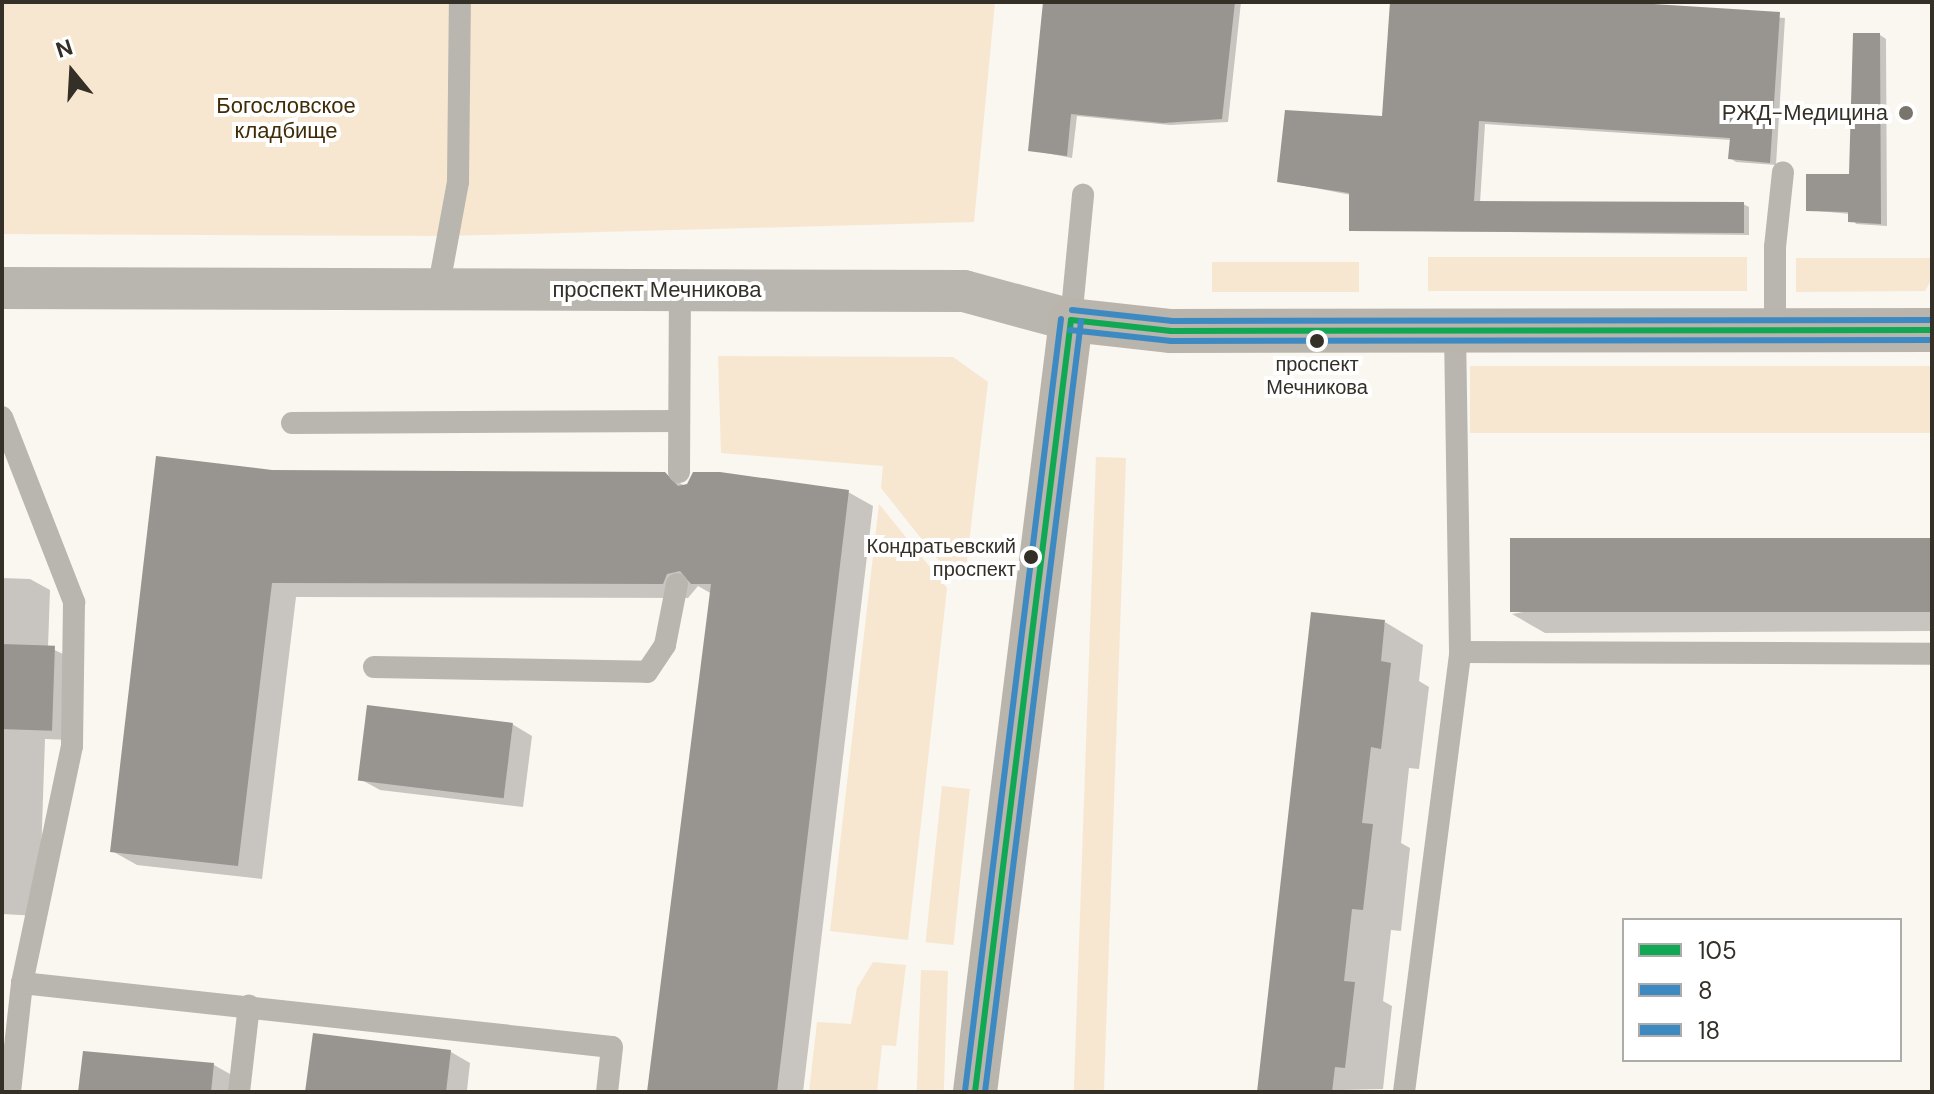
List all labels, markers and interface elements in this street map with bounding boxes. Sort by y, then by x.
north arrow [32,32,112,112]
text: N [52,32,77,65]
park label: Богословское кладбище [216,92,356,144]
place label: РЖД-Медицина [1722,100,1888,126]
marker: РЖД-Медицина [1895,102,1917,124]
street label: проспект Мечникова [552,277,762,303]
marker: проспект Мечникова [1309,333,1325,349]
place label: проспект Мечникова [1266,352,1368,399]
place label: Кондратьевский проспект [867,534,1016,581]
marker: Кондратьевский проспект [1023,549,1039,565]
legend [1622,918,1902,1062]
text: 105 [1698,935,1737,966]
text: 8 [1698,975,1713,1006]
text: 18 [1698,1015,1720,1046]

